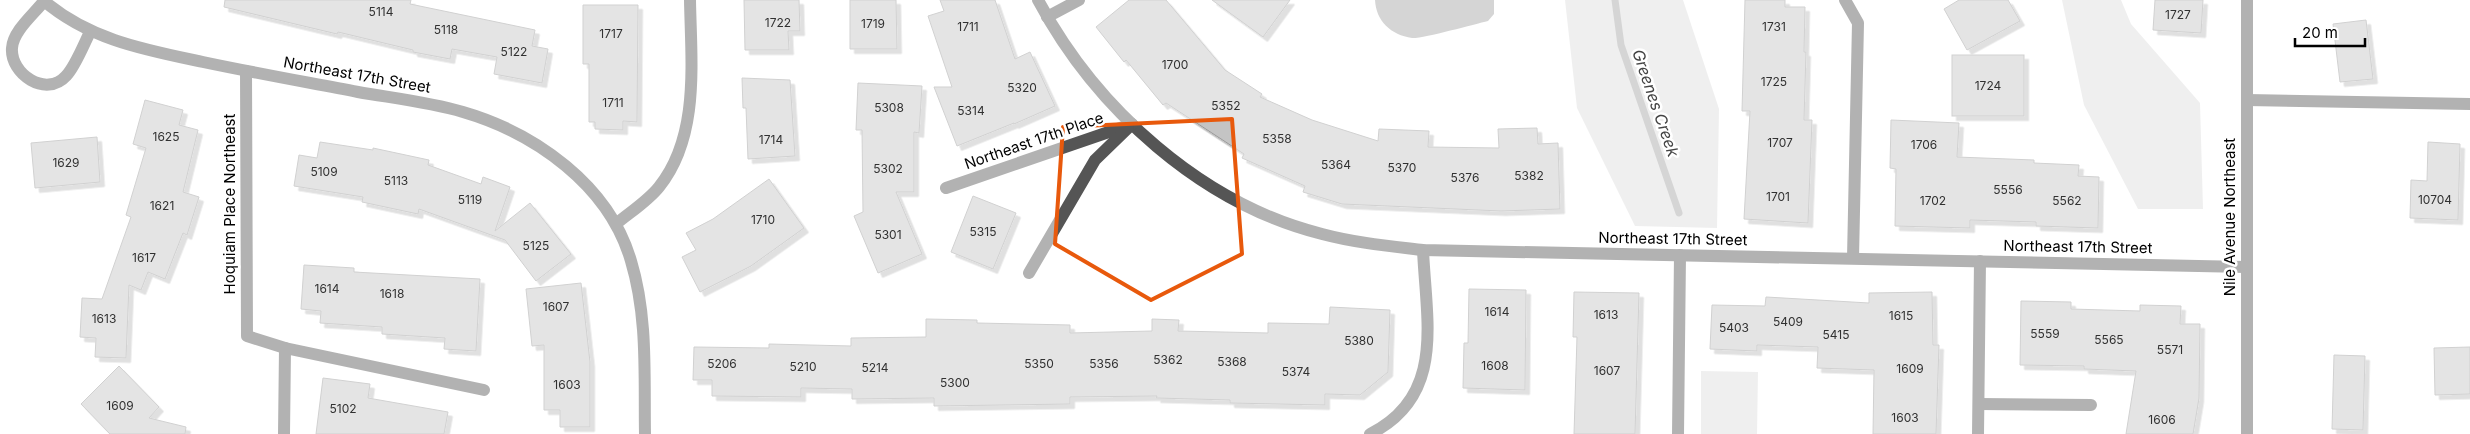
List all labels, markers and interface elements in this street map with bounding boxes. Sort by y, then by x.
house number: 5114 [369,4,394,19]
house number: 1727 [2165,7,2191,22]
house number: 1722 [765,15,791,30]
scale bar [2295,15,2365,47]
house number: 1719 [861,16,885,31]
house number: 1711 [957,19,979,34]
house number: 1731 [1762,19,1786,34]
house number: 5118 [434,22,458,37]
text: 20 m [2302,23,2338,42]
house number: 1717 [599,26,623,41]
house number: 5122 [501,44,527,59]
water label: Greenes Creek [1628,47,1684,160]
street label: Northeast 17th Street [282,52,432,97]
house number: 1700 [1162,57,1188,72]
house number: 1725 [1761,74,1787,89]
house number: 1724 [1975,78,2002,93]
house number: 5320 [1007,80,1037,95]
house number: 1711 [602,95,624,110]
house number: 5352 [1211,98,1241,113]
house number: 5308 [874,100,904,115]
house number: 5314 [957,103,985,118]
street label: Northeast 17th Place [962,108,1106,173]
street label: Hoquiam Place Northeast [220,113,239,294]
house number: 1625 [153,129,179,144]
house number: 5358 [1262,131,1292,146]
house number: 1714 [759,132,783,147]
house number: 1707 [1767,135,1793,150]
house number: 1706 [1911,137,1937,152]
street label: Nile Avenue Northeast [2220,138,2239,296]
house number: 1629 [52,155,80,170]
house number: 5364 [1321,157,1351,172]
house number: 5370 [1388,160,1416,175]
house number: 5302 [873,161,903,176]
house number: 5109 [310,164,338,179]
house number: 5382 [1514,168,1544,183]
house number: 5376 [1451,170,1479,185]
house number: 5113 [384,173,408,188]
house number: 5556 [1993,182,2023,197]
house number: 1701 [1766,189,1790,204]
house number: 5119 [458,192,482,207]
house number: 10704 [2418,192,2452,207]
house number: 1702 [1920,193,1946,208]
house number: 5562 [2052,193,2082,208]
house number: 1621 [150,198,174,213]
house number: 1710 [751,212,775,227]
house number: 5315 [970,224,996,239]
house number: 5301 [874,227,902,242]
street label: Northeast 17th Street [1598,228,1748,249]
street label: Northeast 17th Street [2003,236,2153,257]
house number: 5125 [523,238,549,253]
house number: 1617 [132,250,156,265]
house number: 1614 [315,281,340,296]
house number: 1618 [380,286,404,301]
house number: 1607 [543,299,569,314]
house number: 1614 [1485,304,1510,319]
house number: 1613 [1594,307,1618,322]
house number: 1615 [1889,308,1913,323]
house number: 1613 [92,311,116,326]
house number: 5409 [1773,314,1803,329]
house number: 5403 [1719,320,1749,335]
house number: 5559 [2030,326,2060,341]
house number: 5415 [1823,327,1850,342]
house number: 5565 [2094,332,2124,347]
house number: 5380 [1344,333,1374,348]
house number: 5571 [2157,342,2183,357]
house number: 5362 [1153,352,1183,367]
house number: 5368 [1217,354,1247,369]
house number: 5206 [707,356,737,371]
house number: 5350 [1024,356,1054,371]
house number: 5356 [1089,356,1119,371]
house number: 1608 [1481,358,1509,373]
house number: 5210 [789,359,817,374]
house number: 5214 [861,360,889,375]
house number: 1609 [1896,361,1924,376]
house number: 1607 [1594,363,1620,378]
house number: 5374 [1282,364,1311,379]
house number: 5300 [940,375,970,390]
house number: 1603 [553,377,581,392]
house number: 1609 [106,398,134,413]
house number: 5102 [329,401,357,416]
house number: 1603 [1891,410,1919,425]
house number: 1606 [2148,412,2176,427]

